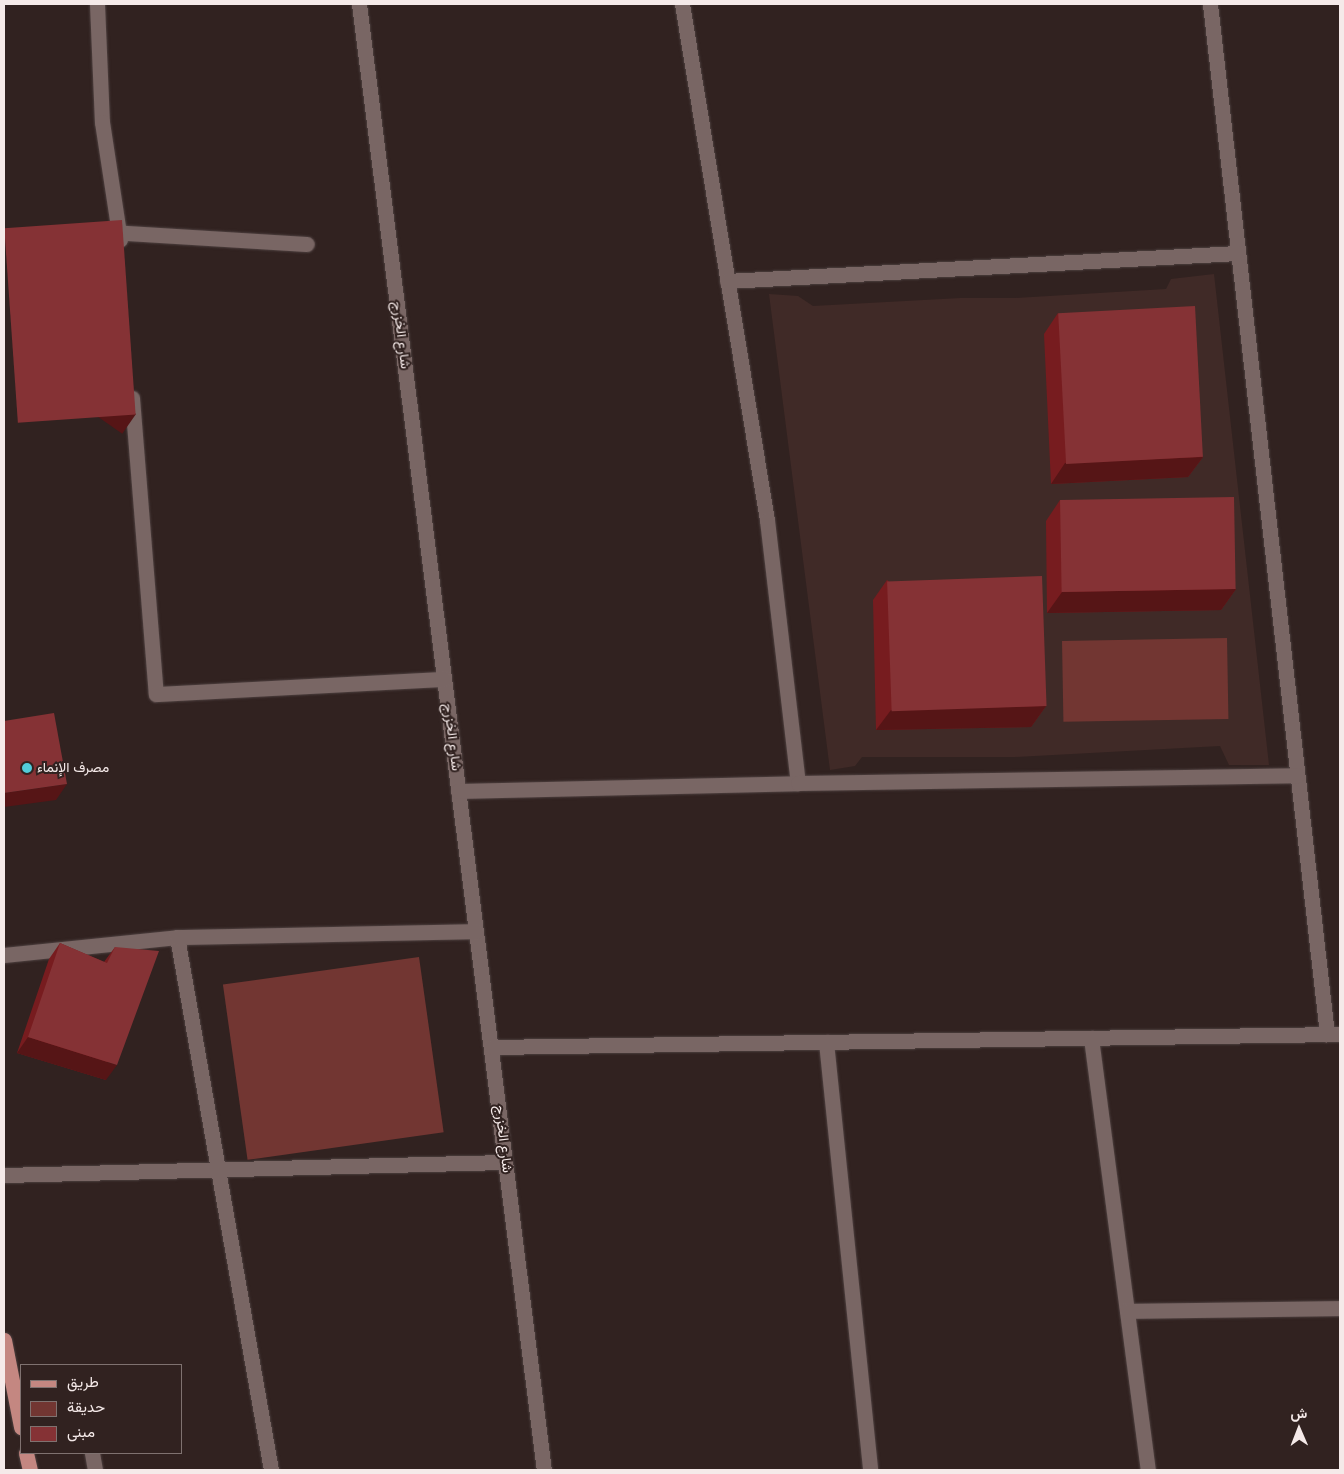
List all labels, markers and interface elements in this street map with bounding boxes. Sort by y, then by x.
street label: شارع الخزرج [389,300,413,370]
street label: شارع الخزرج [440,702,464,772]
place label: مصرف الإنماء [37,760,109,776]
marker: مصرف الإنماء [21,762,33,774]
street label: شارع الخزرج [491,1104,515,1174]
legend [20,1364,182,1454]
text: طريق [67,1372,99,1392]
text: حديقة [67,1397,105,1417]
north arrow [1274,1404,1324,1454]
text: ش [1290,1404,1307,1423]
text: مبنى [67,1422,95,1442]

